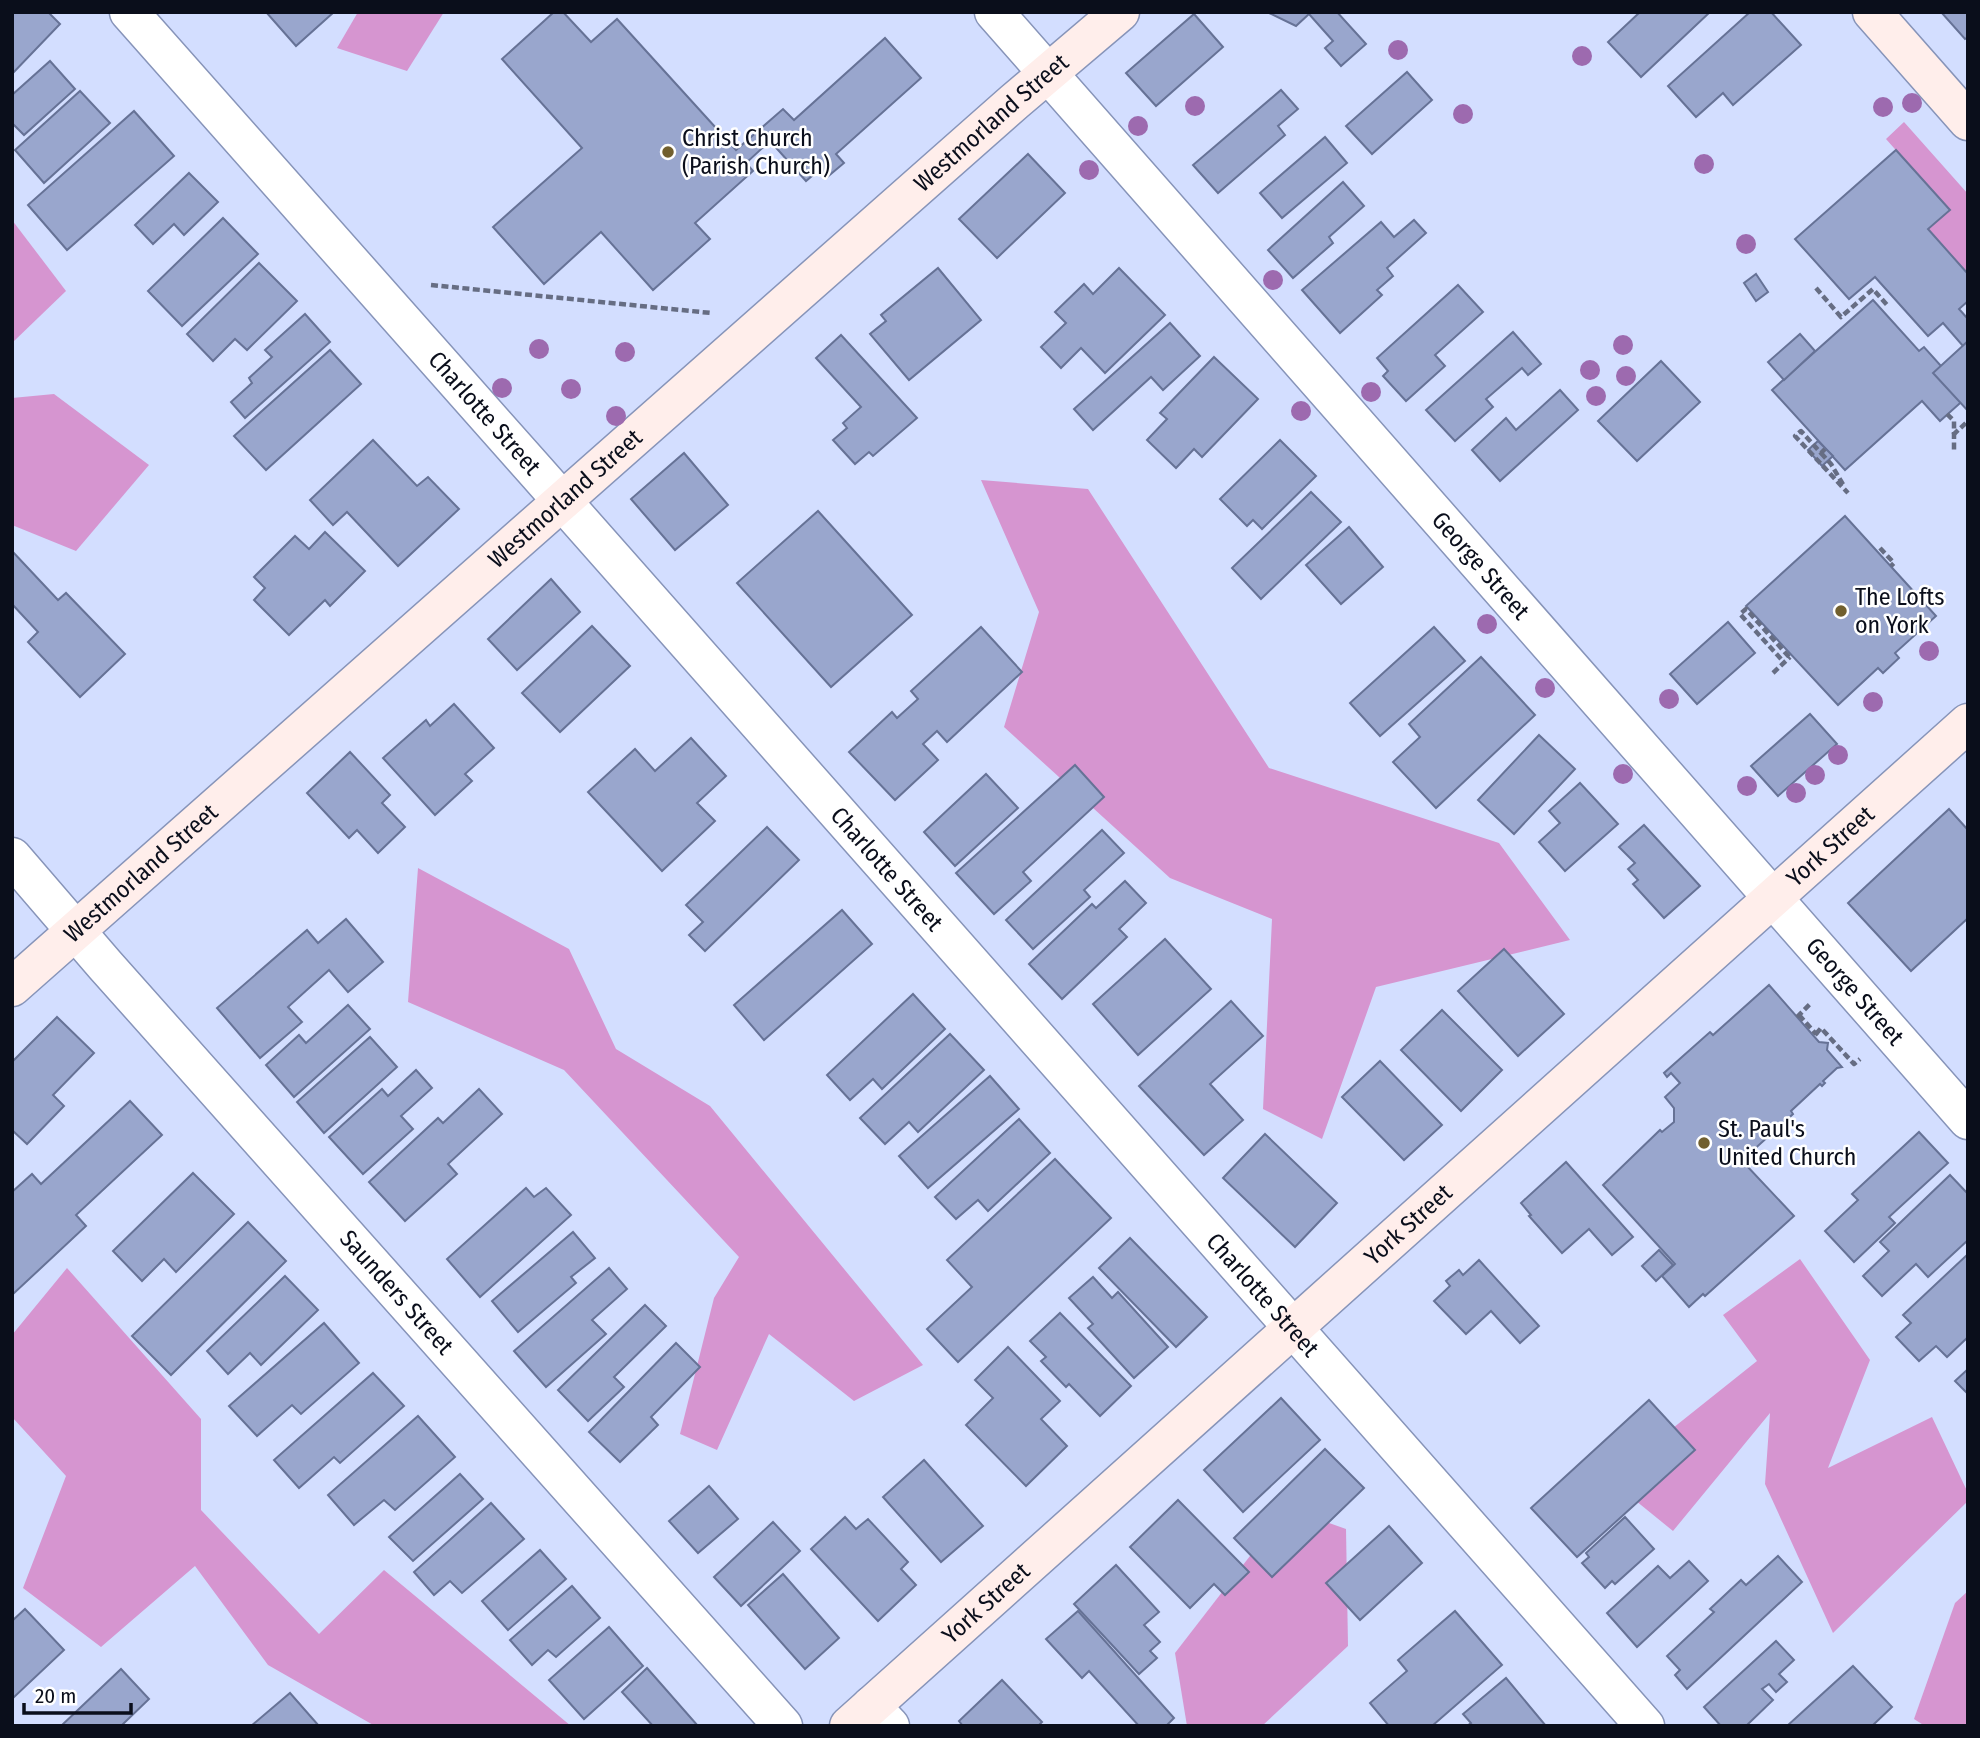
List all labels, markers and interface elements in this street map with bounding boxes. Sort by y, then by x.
street label: Westmorland Street [908,48,1074,198]
place label: Christ Church (Parish Church) [682,124,830,180]
marker: Christ Church (Parish Church) [660,144,676,160]
street label: Charlotte Street [423,346,547,481]
street label: Westmorland Street [483,423,648,574]
street label: George Street [1426,506,1535,625]
place label: The Lofts on York [1855,583,1944,639]
marker: The Lofts on York [1833,603,1849,619]
street label: Westmorland Street [58,798,224,948]
street label: York Street [1781,800,1880,893]
street label: Charlotte Street [825,801,949,937]
street label: George Street [1800,932,1910,1051]
place label: St. Paul's United Church [1718,1115,1856,1171]
marker: St. Paul's United Church [1696,1135,1712,1151]
street label: York Street [1359,1178,1458,1271]
street label: Saunders Street [334,1225,459,1360]
street label: Charlotte Street [1201,1227,1325,1363]
street label: York Street [937,1557,1035,1649]
scale bar [24,1672,131,1716]
text: 20 m [35,1683,76,1709]

